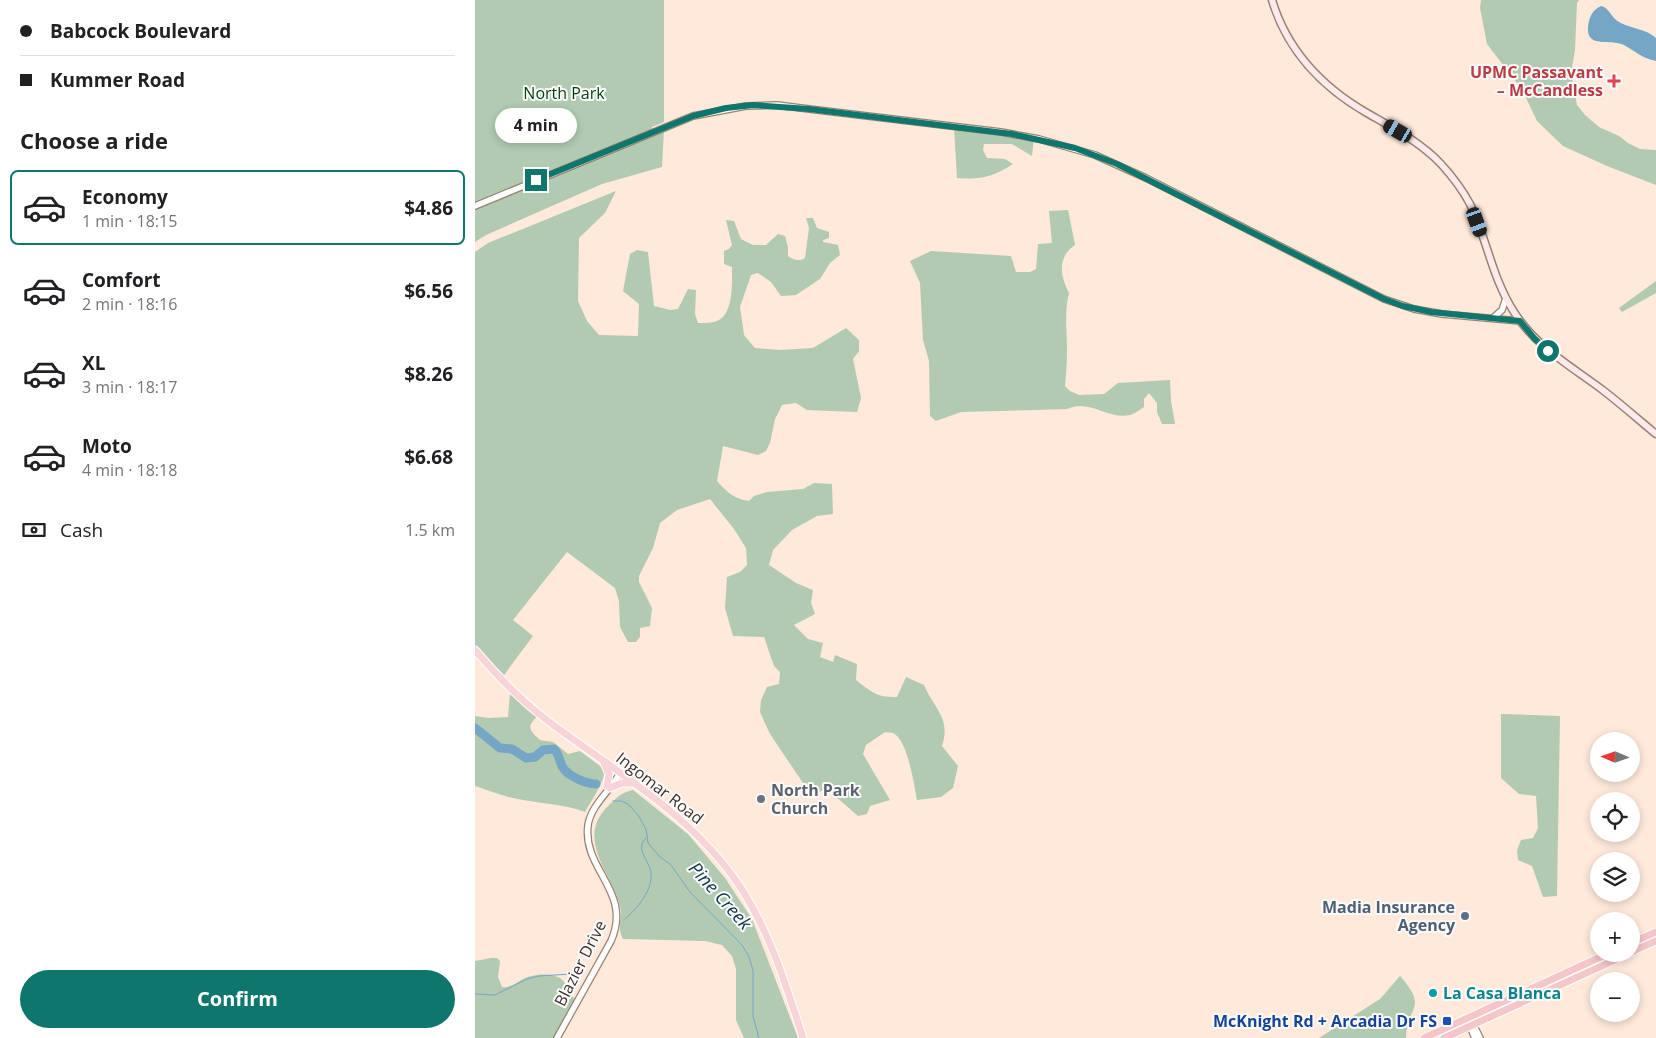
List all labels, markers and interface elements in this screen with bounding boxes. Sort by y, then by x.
text: Babcock Boulevard [50,18,231,44]
place label: UPMC Passavant – McCandless [1470,61,1603,101]
text: Kummer Road [50,67,185,93]
marker: UPMC Passavant – McCandless [1607,74,1621,88]
park label: North Park [523,82,605,104]
callout: 4 min [495,108,577,142]
text: 4 min [514,114,558,136]
car [1381,117,1414,145]
text: Choose a ride [20,125,168,155]
route end [525,169,547,191]
text: Economy [82,184,168,210]
icon: car [22,185,67,230]
text: $4.86 [404,195,453,221]
car [1464,205,1489,239]
text: 1 min · 18:15 [82,210,177,232]
text: Comfort [82,267,161,293]
icon: car [22,268,67,313]
text: $6.56 [404,278,453,304]
text: 2 min · 18:16 [82,293,177,315]
route start [1537,340,1559,362]
text: XL [82,350,105,376]
icon: car [22,351,67,396]
text: $8.26 [404,361,453,387]
text: 3 min · 18:17 [82,376,177,398]
text: Moto [82,433,132,459]
icon: car [22,434,67,479]
text: $6.68 [404,444,453,470]
text: 4 min · 18:18 [82,459,177,481]
icon: cash [20,516,48,544]
text: Cash [60,517,103,543]
text: 1.5 km [405,519,455,541]
north arrow [1590,732,1640,782]
map controls [1590,732,1640,1022]
street label: Ingomar Road [612,747,708,829]
place label: North Park Church [771,779,860,819]
button: locate [1590,792,1640,842]
marker: North Park Church [755,793,767,805]
button: layers [1590,852,1640,902]
water label: Pine Creek [684,856,758,935]
place label: Madia Insurance Agency [1322,896,1456,936]
marker: Madia Insurance Agency [1459,910,1471,922]
button: + [1590,912,1640,962]
street label: Blazier Drive [549,916,611,1010]
button: Confirm [20,970,455,1028]
button: − [1590,972,1640,1022]
place label: La Casa Blanca [1443,982,1561,1004]
marker: La Casa Blanca [1427,987,1439,999]
place label: McKnight Rd + Arcadia Dr FS [1213,1010,1437,1032]
marker: McKnight Rd + Arcadia Dr FS [1441,1015,1453,1027]

